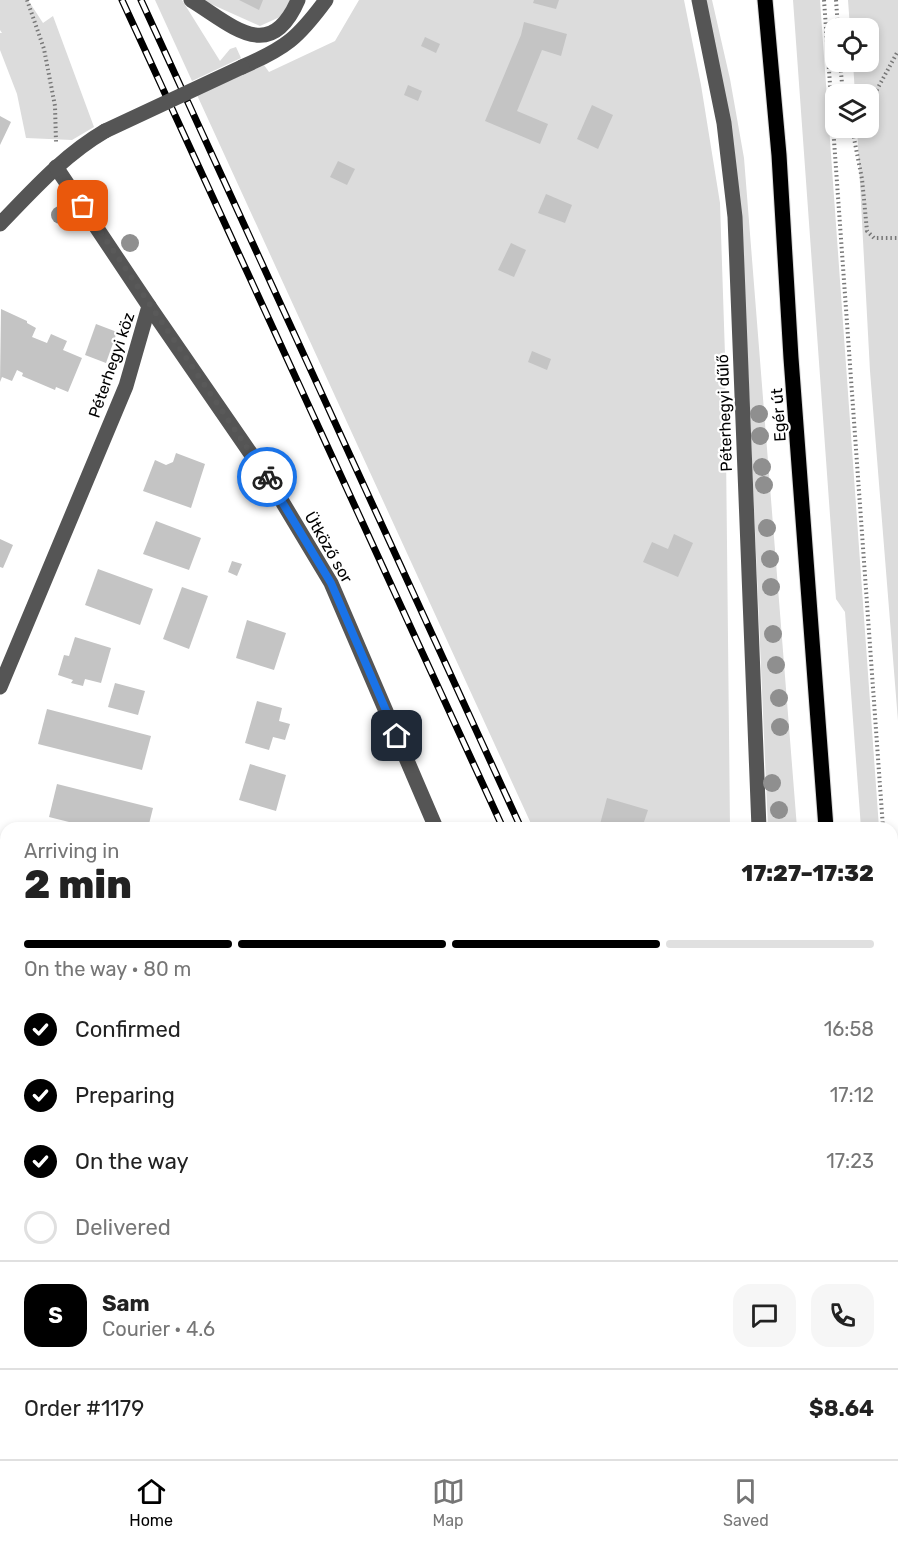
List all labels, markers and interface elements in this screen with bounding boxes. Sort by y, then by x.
map controls [825,18,879,138]
button: locate [825,18,879,72]
button: layers [825,84,879,138]
pin [57,180,108,231]
icon: bag [66,189,99,222]
street label: Péterhegyi köz [85,310,138,420]
street label: Péterhegyi dűlő [713,354,736,472]
street label: Egér út [767,388,790,442]
courier [237,447,297,507]
icon: bike [251,461,284,494]
street label: Ütköző sor [301,508,357,586]
pin [371,710,422,761]
icon: home [380,719,413,752]
text: Arriving in [24,839,119,863]
text: 17:27–17:32 [742,860,874,887]
text: 2 min [24,862,132,908]
text: On the way · 80 m [24,957,191,981]
icon: check [24,1013,57,1046]
text: Confirmed [75,1016,181,1043]
text: 16:58 [824,1017,874,1041]
icon: check [24,1079,57,1112]
text: Preparing [75,1082,175,1109]
text: 17:12 [830,1083,874,1107]
icon: check [24,1145,57,1178]
text: On the way [75,1148,189,1175]
text: 17:23 [826,1149,874,1173]
text: Delivered [75,1214,171,1241]
button: chat [733,1284,796,1347]
button: phone [811,1284,874,1347]
text: Sam [102,1290,150,1317]
text: S [48,1302,63,1329]
text: Courier · 4.6 [102,1317,215,1341]
text: Order #1179 [24,1395,144,1422]
text: $8.64 [809,1395,874,1422]
tab: Home [129,1475,173,1530]
tab: Map [432,1475,465,1530]
tab: Saved [723,1475,769,1530]

